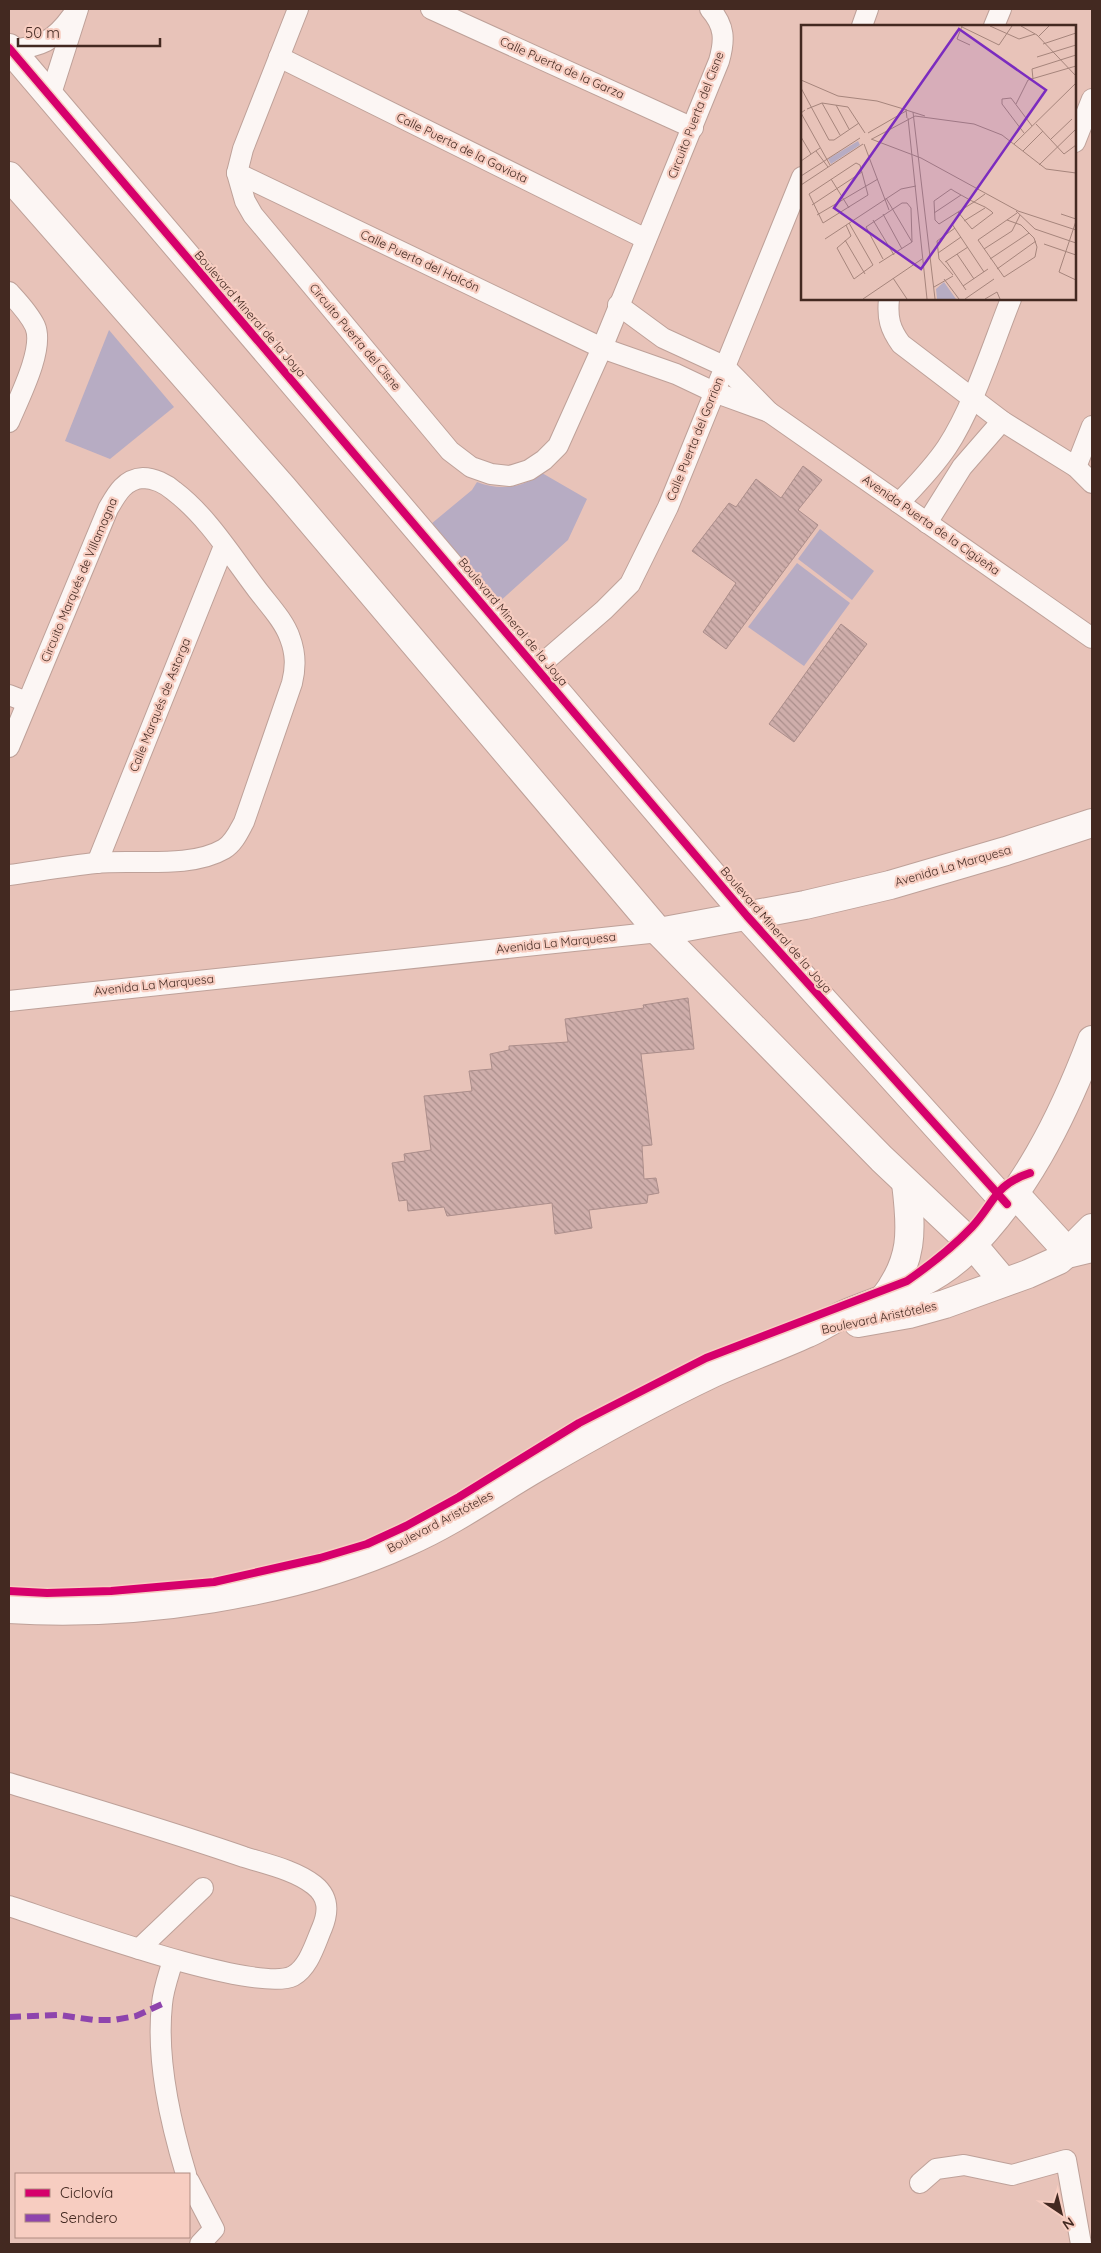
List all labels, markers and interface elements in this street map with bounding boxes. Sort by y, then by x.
scale bar [18,15,160,47]
text: 50 m [25,23,60,42]
inset map [801,25,1076,300]
street label: Calle Puerta de la Garza [498,33,627,102]
street label: Circuito Puerta del Cisne [664,49,727,180]
street label: Calle Puerta de la Gaviota [394,109,530,186]
street label: Calle Puerta del Halcón [358,226,482,295]
street label: Boulevard Mineral de la Joya [191,247,309,380]
street label: Circuito Puerta del Cisne [306,280,405,393]
street label: Calle Puerta del Gorrion [663,375,726,503]
street label: Avenida Puerta de la Cigüeña [860,471,1003,578]
street label: Circuito Marqués de Villamagna [37,495,120,664]
street label: Boulevard Mineral de la Joya [455,555,571,689]
street label: Calle Marqués de Astorga [126,636,193,774]
street label: Avenida La Marquesa [893,842,1013,889]
street label: Boulevard Mineral de la Joya [717,863,835,996]
street label: Avenida La Marquesa [495,929,616,956]
street label: Avenida La Marquesa [93,971,214,998]
street label: Boulevard Aristóteles [820,1298,938,1337]
street label: Boulevard Aristóteles [384,1487,495,1556]
legend [15,2173,190,2238]
text: Ciclovía [60,2183,113,2202]
north arrow [1036,2188,1086,2238]
text: Sendero [60,2208,118,2227]
text: N [1059,2213,1078,2234]

